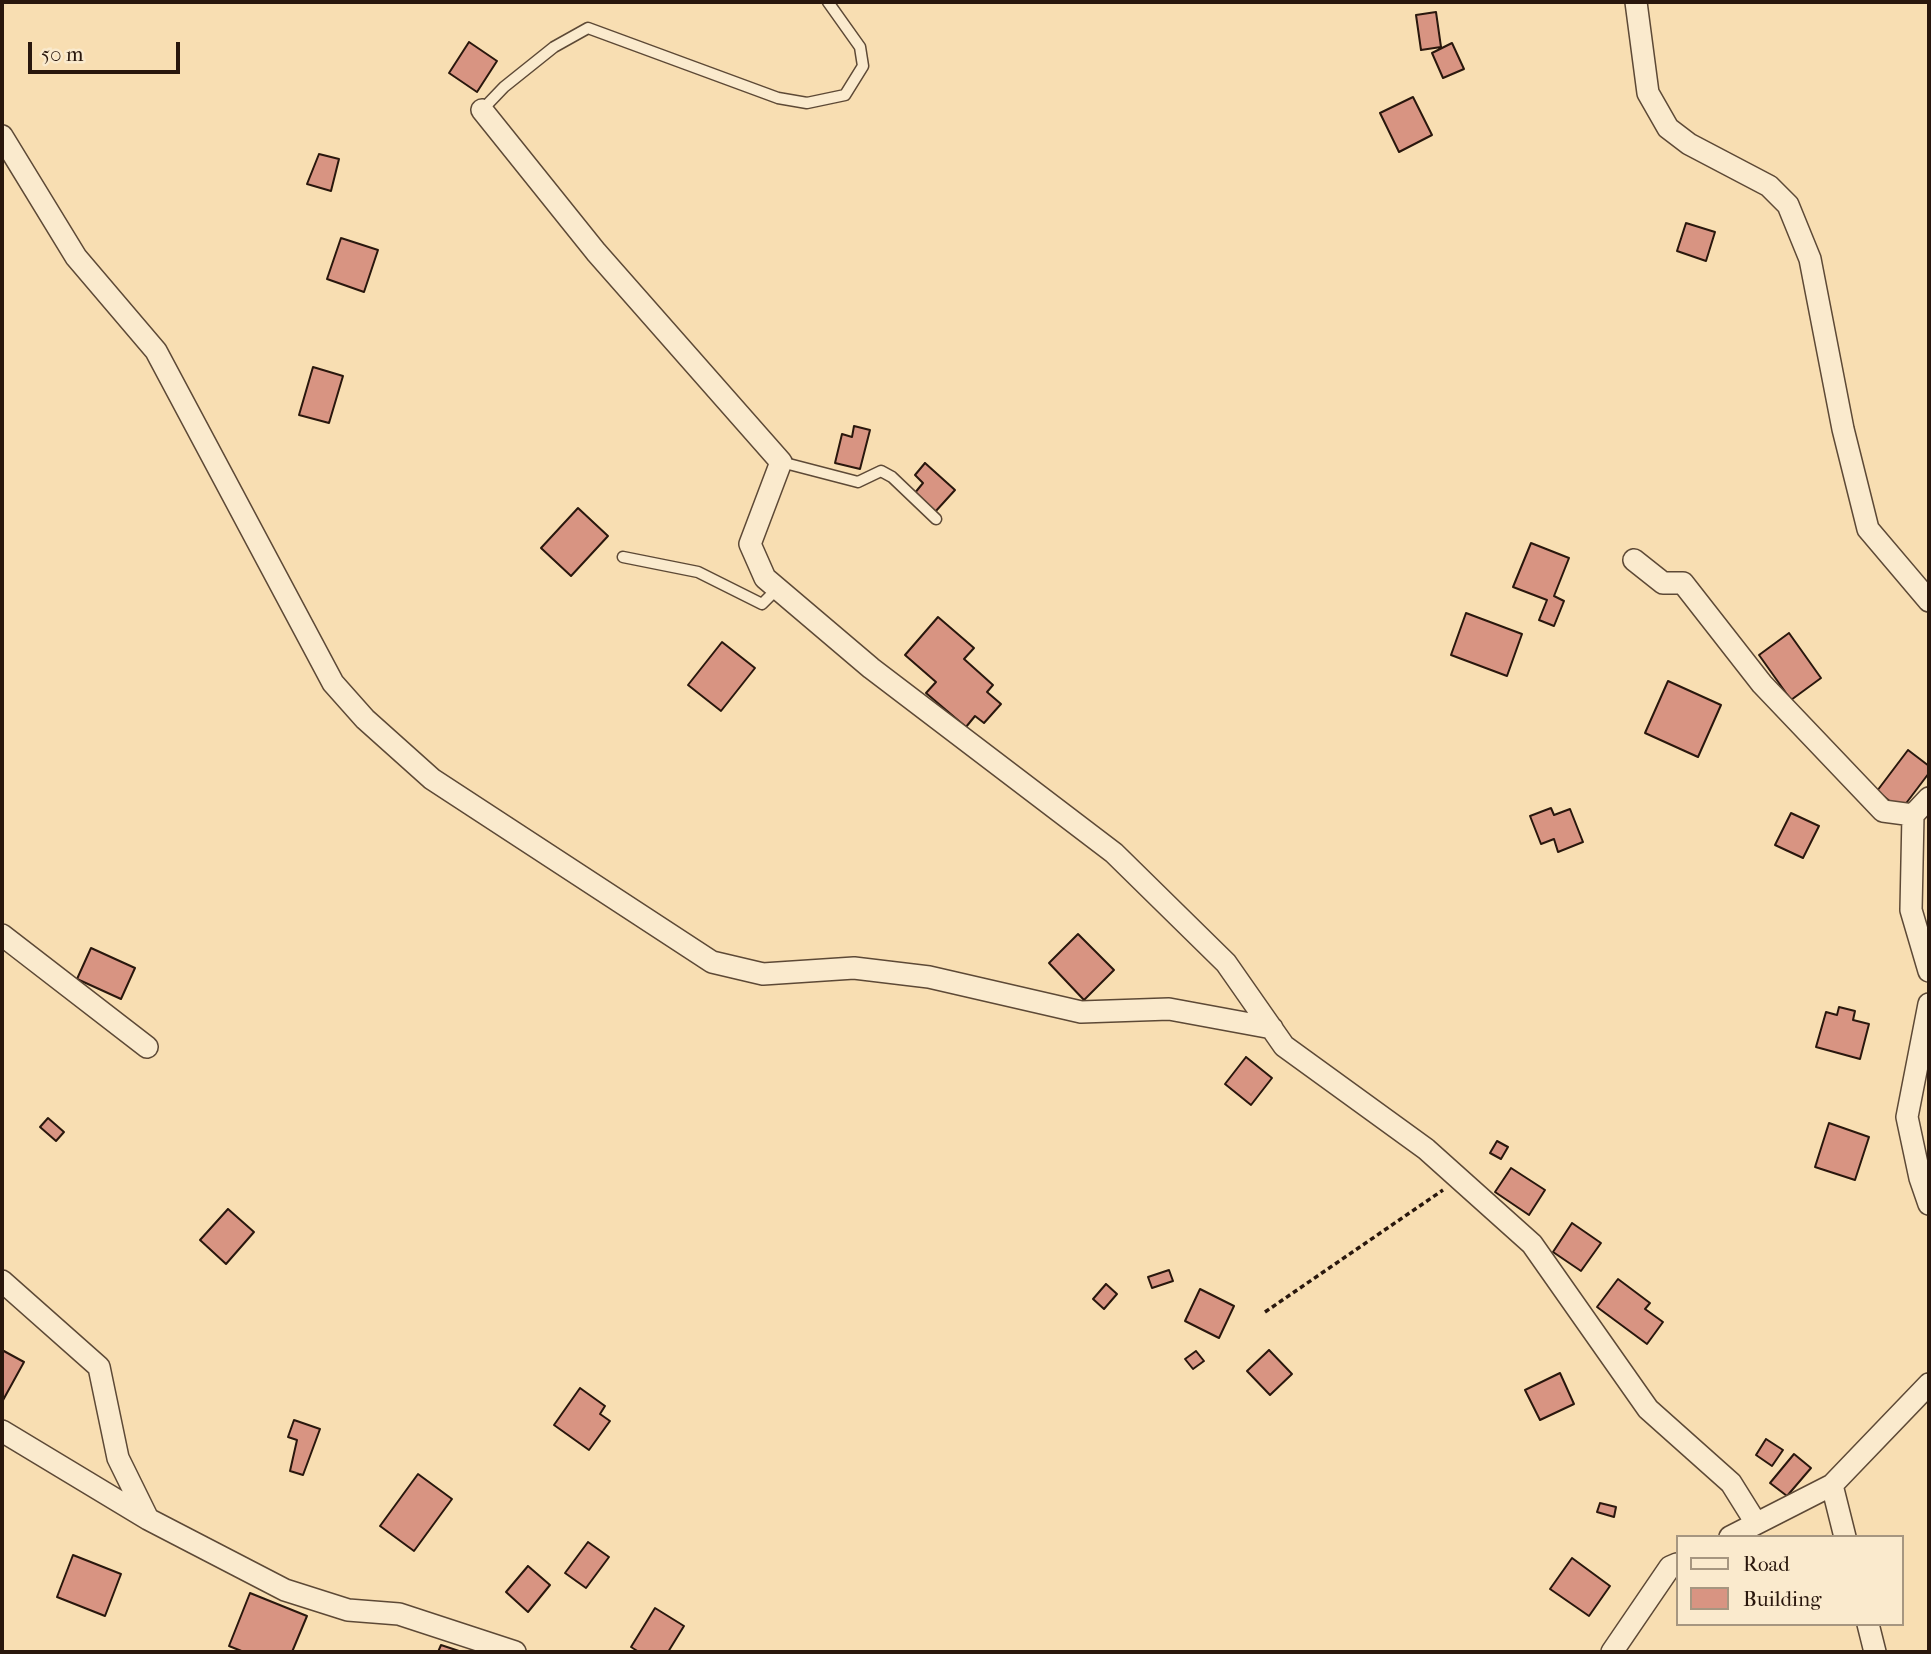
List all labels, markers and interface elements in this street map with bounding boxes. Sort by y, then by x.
scale bar [32,28,184,72]
text: 50 m [41,42,84,66]
legend [1675,1535,1903,1626]
text: Road [1743,1552,1790,1576]
text: Building [1743,1587,1821,1611]

